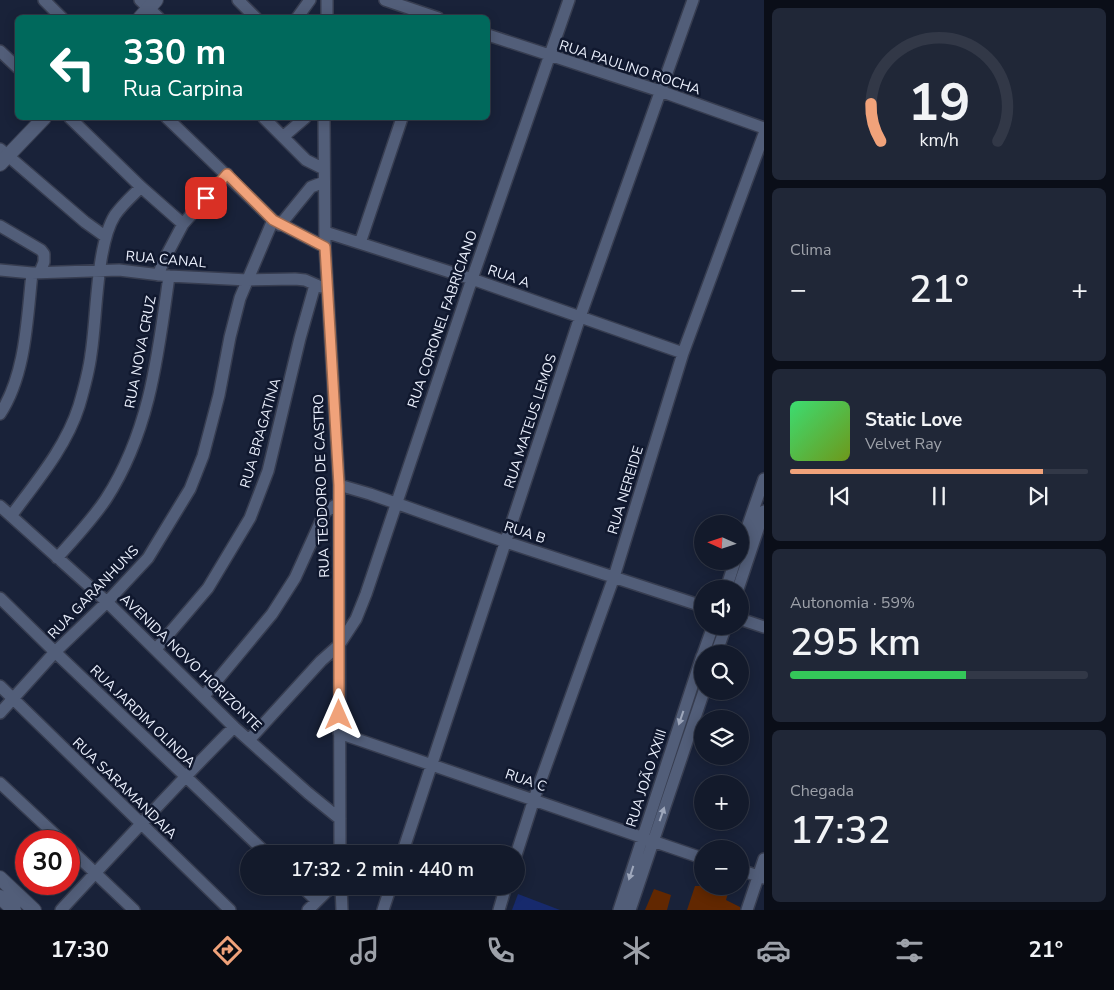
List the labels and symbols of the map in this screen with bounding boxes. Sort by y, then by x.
street label: RUA PAULINO ROCHA [557,36,703,99]
pin [185,177,227,219]
street label: RUA CORONEL FABRICIANO [403,228,482,411]
street label: RUA CANAL [125,247,207,273]
street label: RUA A [485,260,532,293]
street label: RUA NOVA CRUZ [120,294,161,410]
street label: RUA MATEUS LEMOS [500,351,561,491]
street label: RUA BRAGATINA [236,376,285,490]
street label: RUA TEODORO DE CASTRO [309,394,334,578]
street label: RUA NEREIDE [603,444,648,537]
north arrow [694,515,749,570]
street label: RUA B [502,517,548,548]
street label: RUA GARANHUNS [44,541,143,643]
street label: AVENIDA NOVO HORIZONTE [116,590,266,735]
street label: RUA JARDIM OLINDA [86,661,199,772]
position arrow [312,688,364,740]
one-way arrow [677,711,684,726]
street label: RUA JOÃO XXIII [622,727,671,829]
street label: RUA SARAMANDAIA [68,734,181,843]
street label: RUA C [503,765,549,796]
one-way arrow [658,806,666,821]
speed limit sign: 30 [15,830,80,895]
one-way arrow [627,866,635,881]

